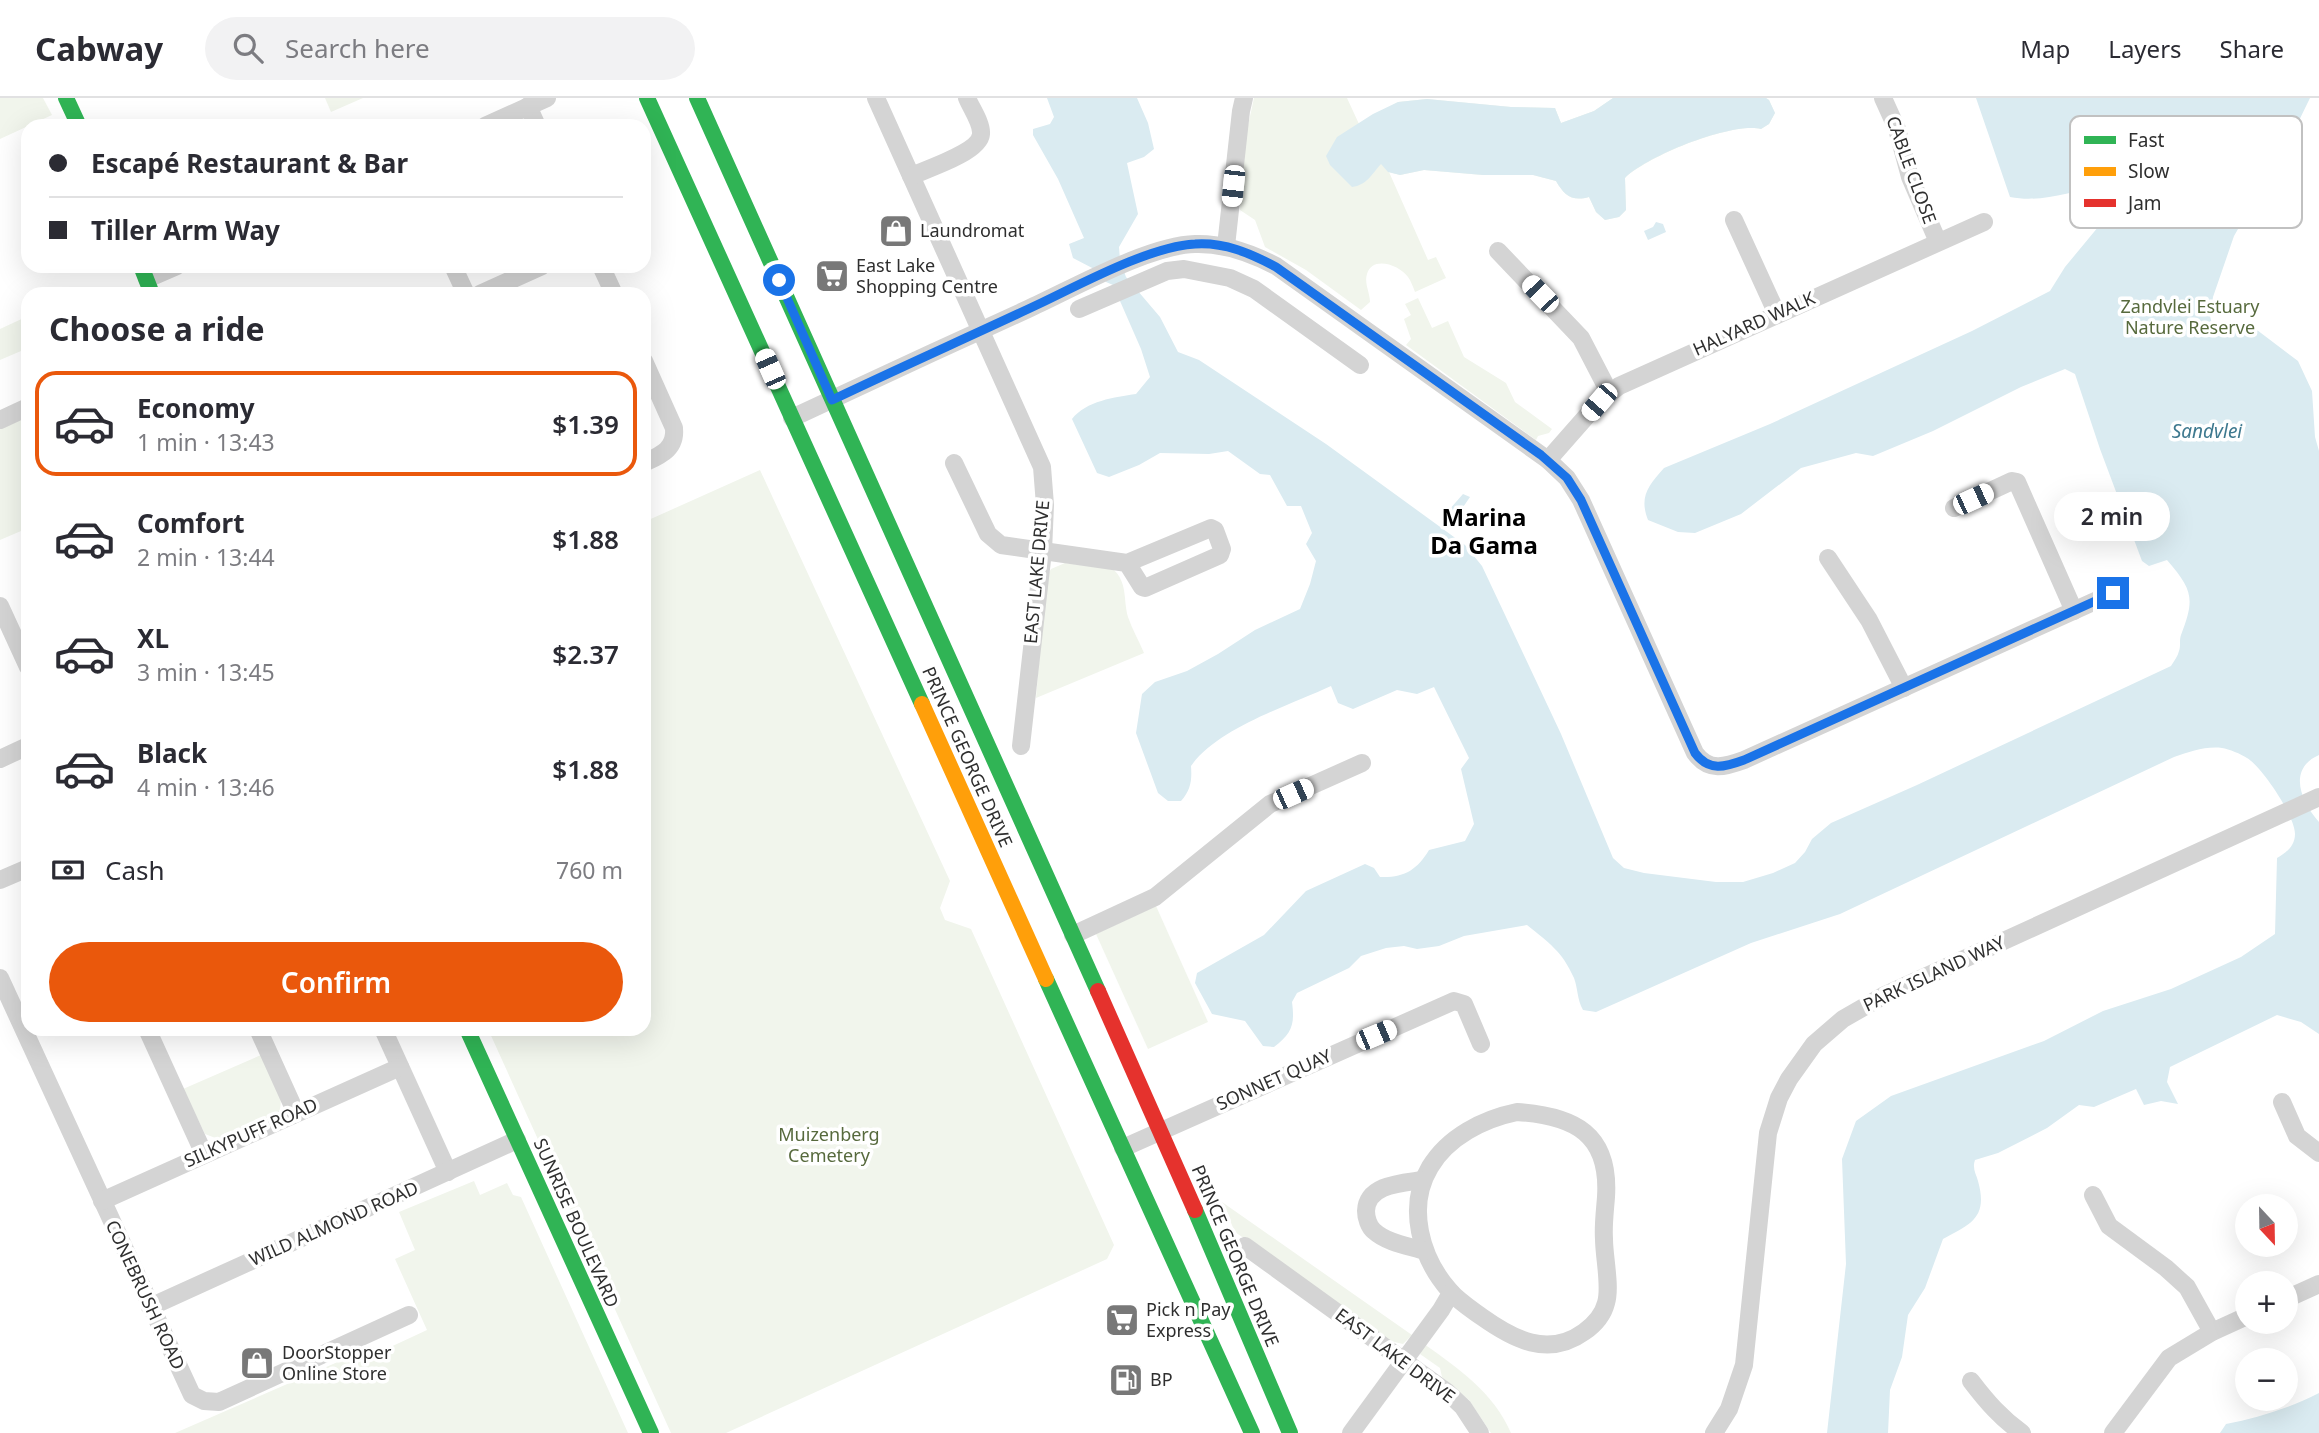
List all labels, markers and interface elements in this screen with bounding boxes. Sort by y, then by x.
search box [205,17,695,80]
text: Cabway [35,26,163,71]
icon: search [229,29,267,67]
text: Search here [285,30,430,66]
text: Map [2020,32,2070,65]
text: Layers [2108,32,2182,65]
text: Share [2220,32,2284,65]
street label: CABLE CLOSE [1881,112,1943,227]
legend [2070,116,2302,228]
text: Fast [2128,127,2165,153]
text: Escapé Restaurant & Bar [91,145,408,181]
text: Slow [2128,158,2169,184]
car [1221,164,1246,208]
text: Jam [2126,190,2162,216]
text: Tiller Arm Way [91,212,280,248]
shop icon: Laundromat [877,212,915,250]
place label: Laundromat [920,218,1025,242]
place label: East Lake Shopping Centre [856,253,998,298]
supermarket icon: East Lake Shopping Centre [813,257,851,295]
route start [763,264,795,296]
car [1518,272,1563,316]
street label: HALYARD WALK [1689,285,1819,361]
park label: Zandvlei Estuary Nature Reserve [2121,294,2260,339]
text: Choose a ride [49,307,265,350]
car [752,346,789,392]
car [1578,379,1621,425]
text: Economy [137,390,255,426]
icon: car [53,392,116,455]
text: $1.39 [552,406,619,442]
water label: Sandvlei [2172,418,2243,444]
text: 1 min · 13:43 [137,426,275,458]
car [1950,481,1997,517]
callout: 2 min [2055,491,2171,540]
street label: EAST LAKE DRIVE [1018,499,1054,645]
district label: Marina Da Gama [1430,500,1538,561]
text: 2 min [2081,500,2143,532]
text: Comfort [137,505,245,541]
icon: car [53,507,116,570]
text: $1.88 [552,521,619,557]
text: 2 min · 13:44 [137,541,275,573]
route end [2097,577,2129,609]
text: XL [137,620,169,656]
icon: car [53,622,116,685]
text: $2.37 [552,636,619,672]
text: 3 min · 13:45 [137,656,275,688]
street label: PRINCE GEORGE DRIVE [917,662,1019,851]
text: Black [137,735,207,771]
icon: car [53,737,116,800]
text: $1.88 [552,751,619,787]
text: 4 min · 13:46 [137,771,275,803]
car [1270,776,1317,812]
icon: cash [49,851,87,889]
text: Cash [105,852,165,888]
text: 760 m [556,854,623,886]
street label: PARK ISLAND WAY [1859,929,2009,1016]
button: Confirm [49,942,623,1022]
car [1353,1017,1400,1053]
street label: SONNET QUAY [1212,1043,1336,1115]
street label: SILKYPUFF ROAD [180,1092,321,1172]
park label: Muizenberg Cemetery [778,1122,880,1167]
street label: SUNRISE BOULEVARD [529,1134,625,1311]
street label: PRINCE GEORGE DRIVE [1187,1161,1285,1350]
street label: WILD ALMOND ROAD [245,1175,422,1271]
north arrow [2235,1194,2298,1256]
map controls [2235,1194,2298,1411]
street label: CONEBRUSH ROAD [101,1216,191,1373]
button: + [2235,1271,2298,1334]
place label: Pick n Pay Express [1146,1297,1231,1342]
supermarket icon: Pick n Pay Express [1103,1301,1141,1339]
street label: EAST LAKE DRIVE [1331,1302,1460,1408]
place label: DoorStopper Online Store [282,1340,392,1385]
shop icon: DoorStopper Online Store [238,1344,276,1382]
button: − [2235,1348,2298,1411]
fuel station icon: BP [1107,1361,1145,1399]
place label: BP [1150,1367,1173,1391]

